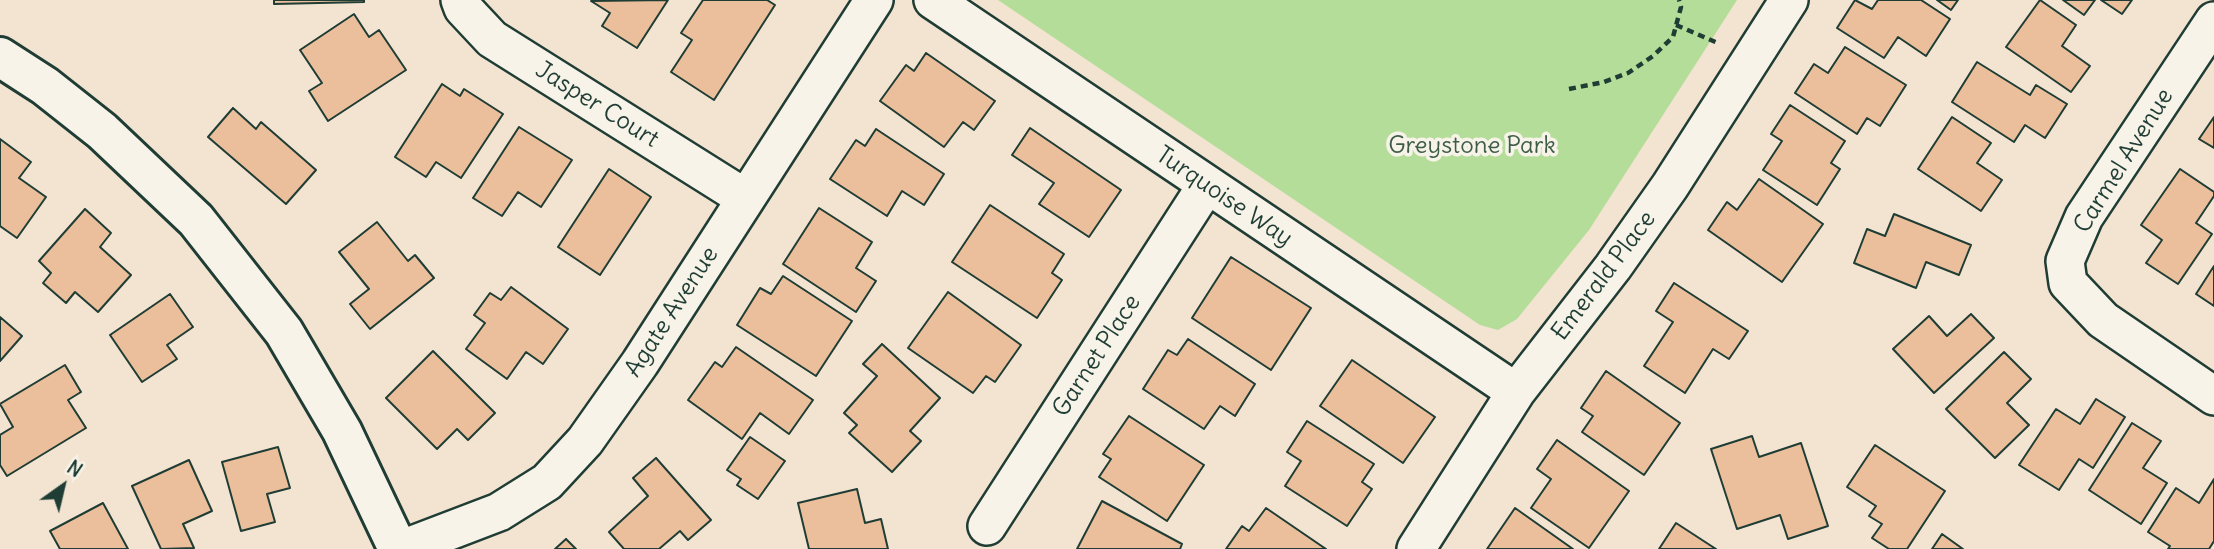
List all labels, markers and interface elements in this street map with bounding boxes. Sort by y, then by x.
street label: Jasper Court [530,56,664,154]
street label: Carmel Avenue [2068,84,2180,238]
park label: Greystone Park [1388,132,1556,160]
street label: Turquoise Way [1150,141,1298,253]
street label: Emerald Place [1546,206,1662,346]
street label: Agate Avenue [619,241,725,383]
street label: Garnet Place [1047,290,1147,422]
north arrow [28,451,98,521]
text: N [63,455,87,482]

